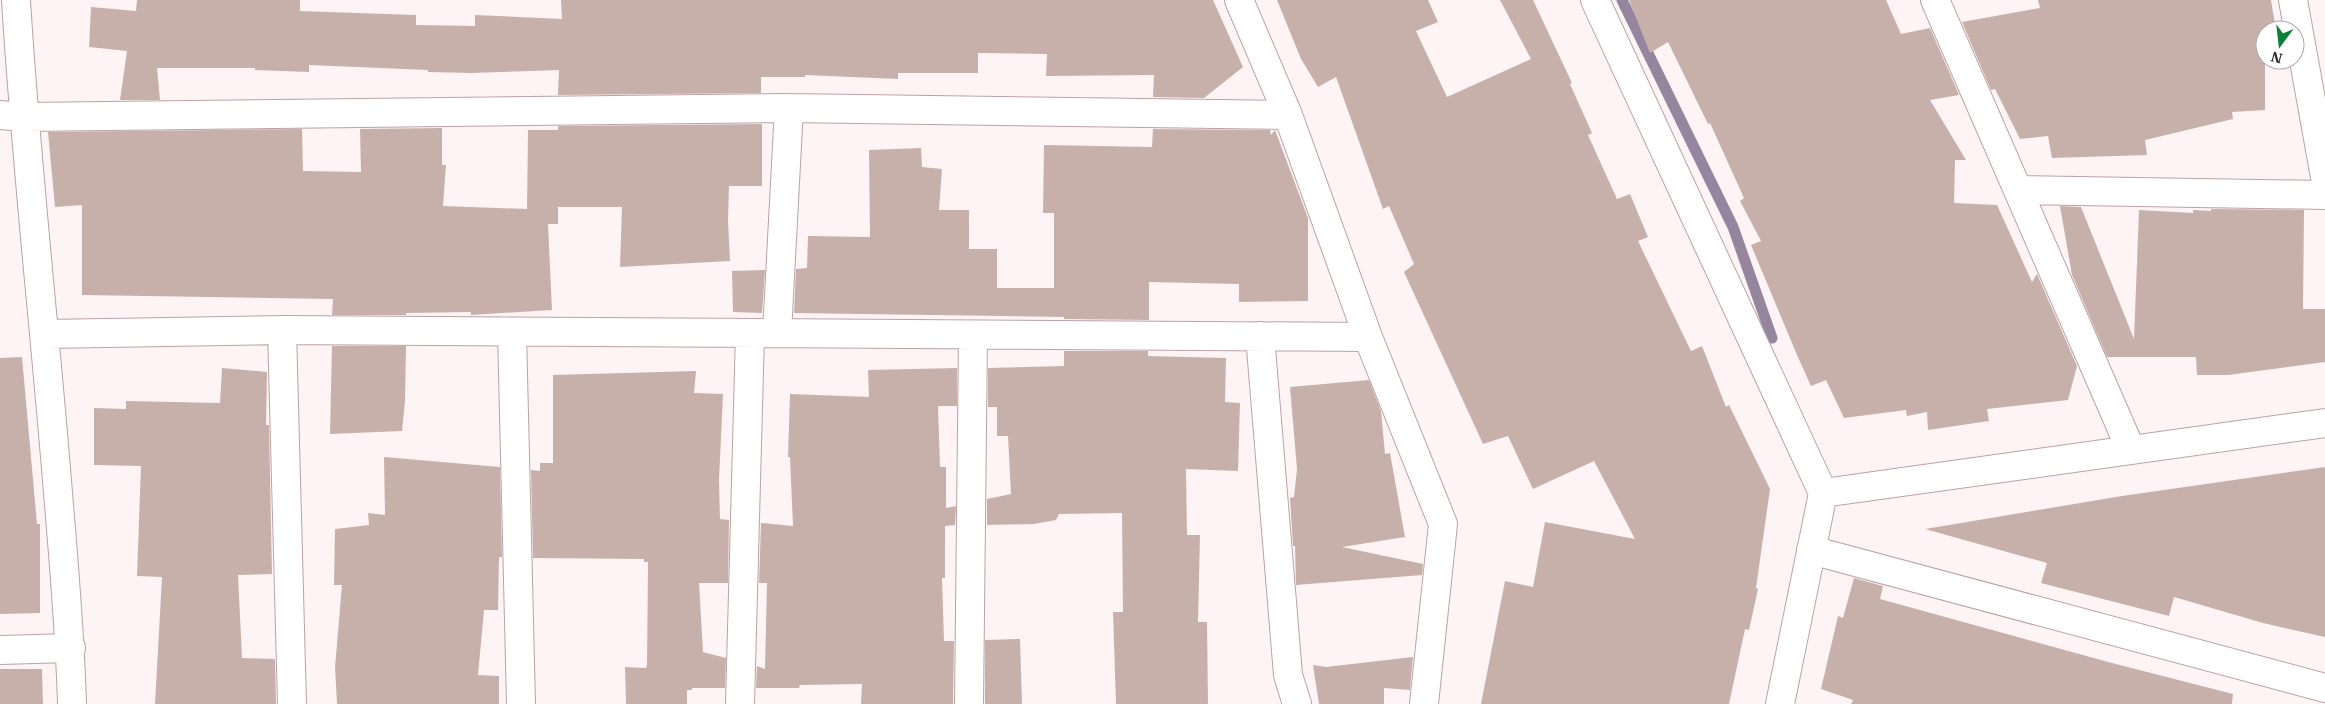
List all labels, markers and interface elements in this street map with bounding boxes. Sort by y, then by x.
north arrow [2255,20,2305,70]
text: N [2269,47,2284,68]

